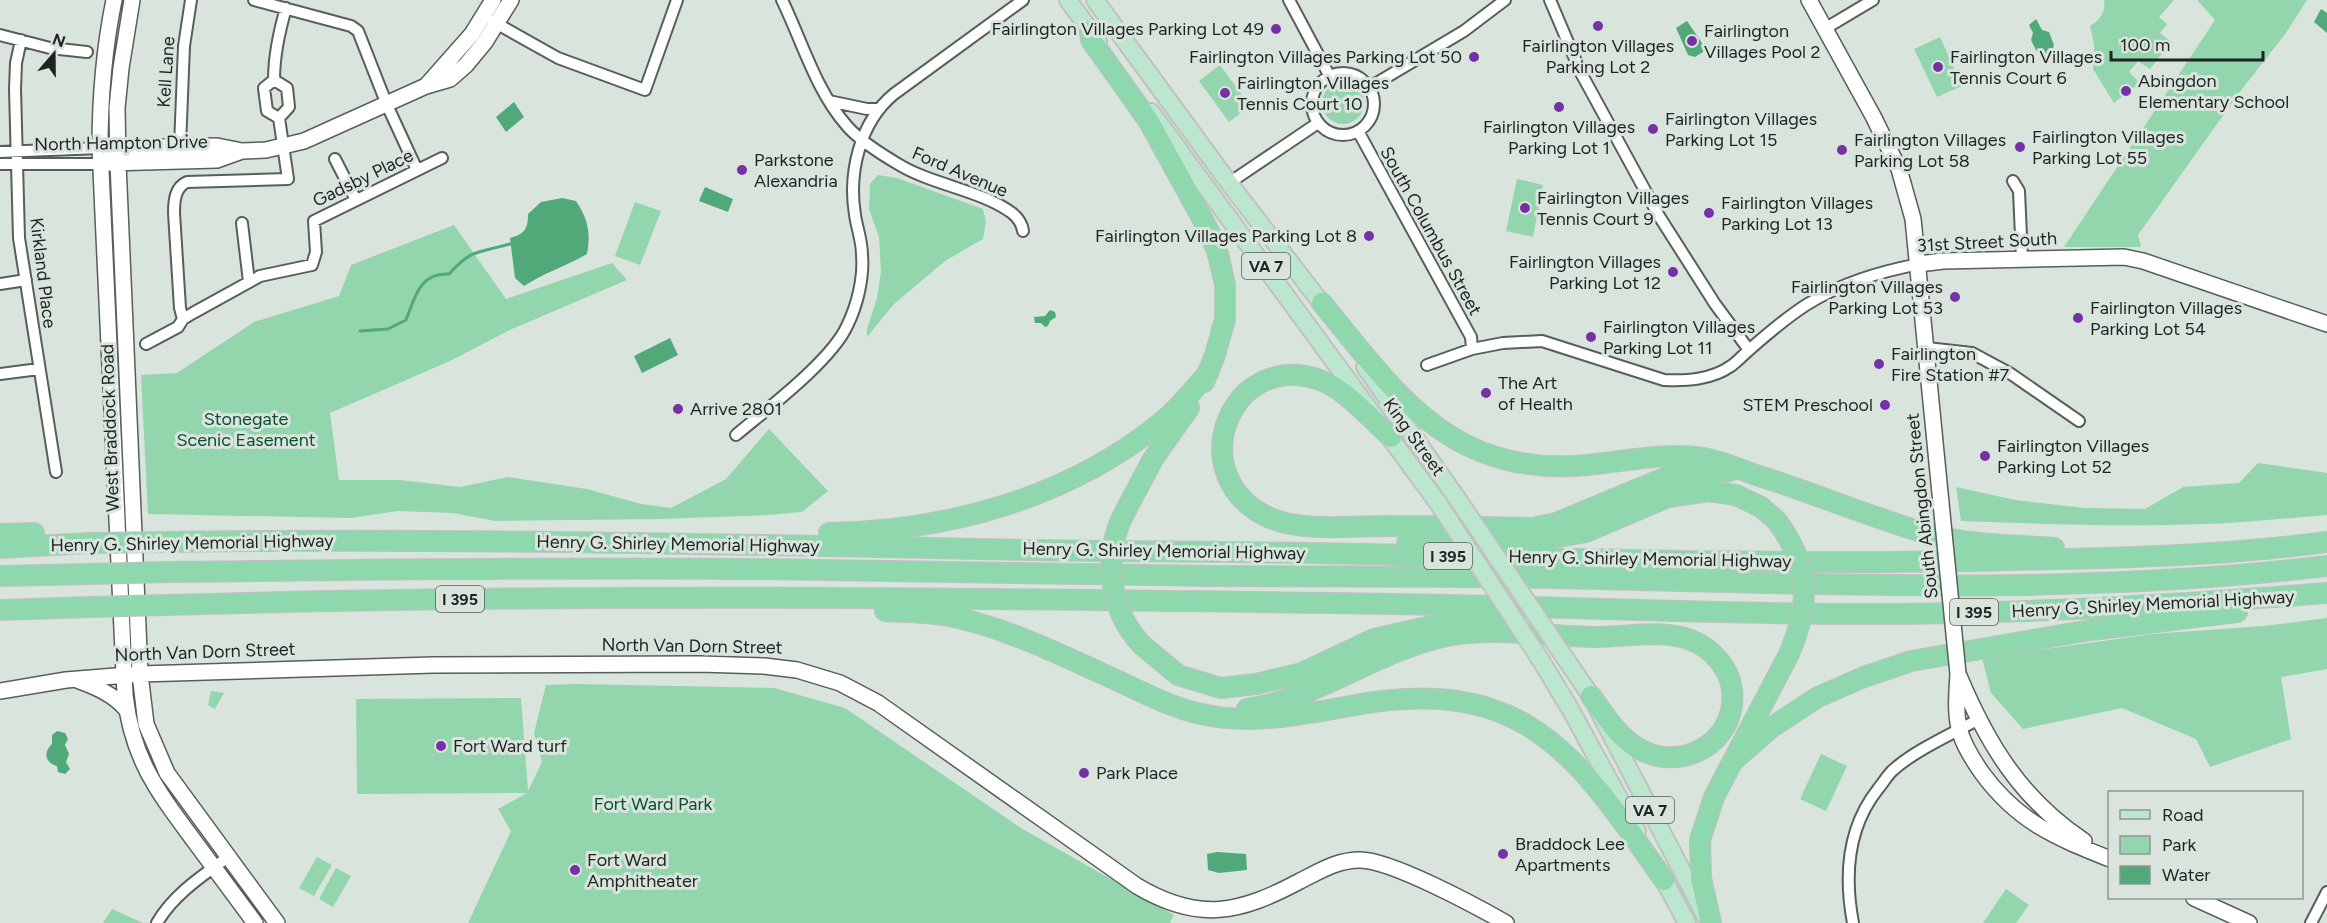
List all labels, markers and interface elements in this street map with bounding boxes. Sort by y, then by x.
place label: Fairlington Villages Parking Lot 49 [992,18,1264,40]
marker: Fairlington Villages Parking Lot 2 [1591,19,1605,33]
place label: Fairlington Villages Pool 2 [1704,20,1821,63]
marker: Fairlington Villages Parking Lot 49 [1269,22,1283,36]
north arrow [24,24,84,84]
scale bar [2111,24,2262,62]
text: N [50,29,68,51]
marker: Fairlington Villages Pool 2 [1685,34,1699,48]
text: 100 m [2120,34,2170,56]
street label: Kell Lane [153,35,179,108]
place label: Fairlington Villages Parking Lot 2 [1522,35,1674,78]
place label: Fairlington Villages Parking Lot 50 [1189,46,1462,68]
place label: Fairlington Villages Tennis Court 6 [1950,46,2102,89]
marker: Fairlington Villages Parking Lot 50 [1467,50,1481,64]
marker: Fairlington Villages Tennis Court 6 [1931,60,1945,74]
place label: Abingdon Elementary School [2138,70,2289,113]
place label: Fairlington Villages Tennis Court 10 [1237,72,1389,115]
marker: Abingdon Elementary School [2119,84,2133,98]
marker: Fairlington Villages Tennis Court 10 [1218,86,1232,100]
marker: Fairlington Villages Parking Lot 1 [1552,100,1566,114]
place label: Fairlington Villages Parking Lot 15 [1665,108,1817,151]
place label: Fairlington Villages Parking Lot 1 [1483,116,1635,159]
marker: Fairlington Villages Parking Lot 15 [1646,122,1660,136]
place label: Fairlington Villages Parking Lot 55 [2032,126,2184,169]
place label: Fairlington Villages Parking Lot 58 [1854,129,2006,172]
street label: North Hampton Drive [34,130,208,156]
marker: Fairlington Villages Parking Lot 55 [2013,140,2027,154]
street label: Ford Avenue [909,142,1011,202]
street label: South Columbus Street [1375,143,1487,319]
marker: Fairlington Villages Parking Lot 58 [1835,143,1849,157]
street label: Gadsby Place [309,144,417,212]
place label: Parkstone Alexandria [754,149,838,192]
marker: Parkstone Alexandria [735,163,749,177]
place label: Fairlington Villages Tennis Court 9 [1537,187,1689,230]
place label: Fairlington Villages Parking Lot 13 [1721,192,1873,235]
marker: Fairlington Villages Tennis Court 9 [1518,201,1532,215]
marker: Fairlington Villages Parking Lot 13 [1702,206,1716,220]
street label: Kirkland Place [25,216,61,330]
place label: Fairlington Villages Parking Lot 8 [1095,225,1357,247]
street label: 31st Street South [1916,227,2058,257]
marker: Fairlington Villages Parking Lot 8 [1362,229,1376,243]
place label: Fairlington Villages Parking Lot 12 [1509,251,1661,294]
road number: VA 7 [1242,253,1290,279]
marker: Fairlington Villages Parking Lot 12 [1666,265,1680,279]
place label: Fairlington Villages Parking Lot 53 [1791,276,1943,319]
marker: Fairlington Villages Parking Lot 53 [1948,290,1962,304]
place label: Fairlington Villages Parking Lot 54 [2090,297,2242,340]
marker: Fairlington Villages Parking Lot 54 [2071,311,2085,325]
place label: Fairlington Villages Parking Lot 11 [1603,316,1755,359]
marker: Fairlington Villages Parking Lot 11 [1584,330,1598,344]
place label: Fairlington Fire Station #7 [1891,343,2010,386]
street label: West Braddock Road [96,344,124,512]
marker: Fairlington Fire Station #7 [1872,357,1886,371]
place label: The Art of Health [1498,372,1573,415]
marker: The Art of Health [1479,386,1493,400]
street label: King Street [1378,394,1450,480]
place label: STEM Preschool [1742,394,1873,416]
place label: Arrive 2801 [690,398,782,420]
marker: STEM Preschool [1878,398,1892,412]
marker: Arrive 2801 [671,402,685,416]
park label: Stonegate Scenic Easement [176,408,316,451]
street label: South Abingdon Street [1901,412,1943,600]
place label: Fairlington Villages Parking Lot 52 [1997,435,2149,478]
marker: Fairlington Villages Parking Lot 52 [1978,449,1992,463]
street label: Henry G. Shirley Memorial Highway [50,530,334,556]
street label: Henry G. Shirley Memorial Highway [536,531,820,557]
street label: Henry G. Shirley Memorial Highway [1022,538,1306,564]
road number: I 395 [1424,543,1472,569]
street label: Henry G. Shirley Memorial Highway [1508,546,1792,572]
road number: I 395 [436,586,484,612]
street label: Henry G. Shirley Memorial Highway [2011,586,2296,622]
road number: I 395 [1950,599,1998,625]
street label: North Van Dorn Street [601,633,783,659]
street label: North Van Dorn Street [114,638,296,666]
place label: Fort Ward turf [453,735,567,757]
marker: Fort Ward turf [434,739,448,753]
place label: Park Place [1096,762,1178,784]
marker: Park Place [1077,766,1091,780]
legend [2108,791,2303,899]
park label: Fort Ward Park [594,793,713,815]
road number: VA 7 [1626,797,1674,823]
text: Road [2162,804,2203,826]
place label: Braddock Lee Apartments [1515,833,1625,876]
text: Park [2162,834,2197,856]
marker: Braddock Lee Apartments [1496,847,1510,861]
place label: Fort Ward Amphitheater [587,849,698,892]
marker: Fort Ward Amphitheater [568,863,582,877]
text: Water [2162,864,2210,886]

